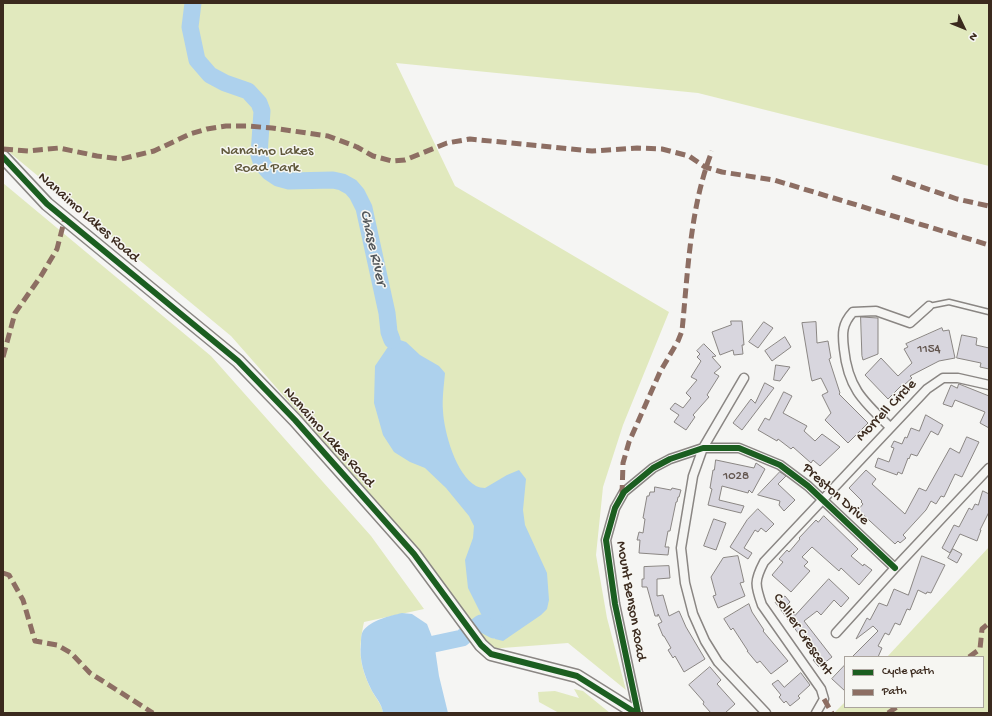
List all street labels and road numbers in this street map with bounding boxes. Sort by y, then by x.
street label: Nanaimo Lakes Road [33,169,143,267]
street label: Morrell Circle [853,376,921,446]
street label: Nanaimo Lakes Road [278,384,378,492]
street label: Preston Drive [798,460,872,530]
street label: Mount Benson Road [611,540,649,662]
street label: Collier Crescent [768,591,836,679]

